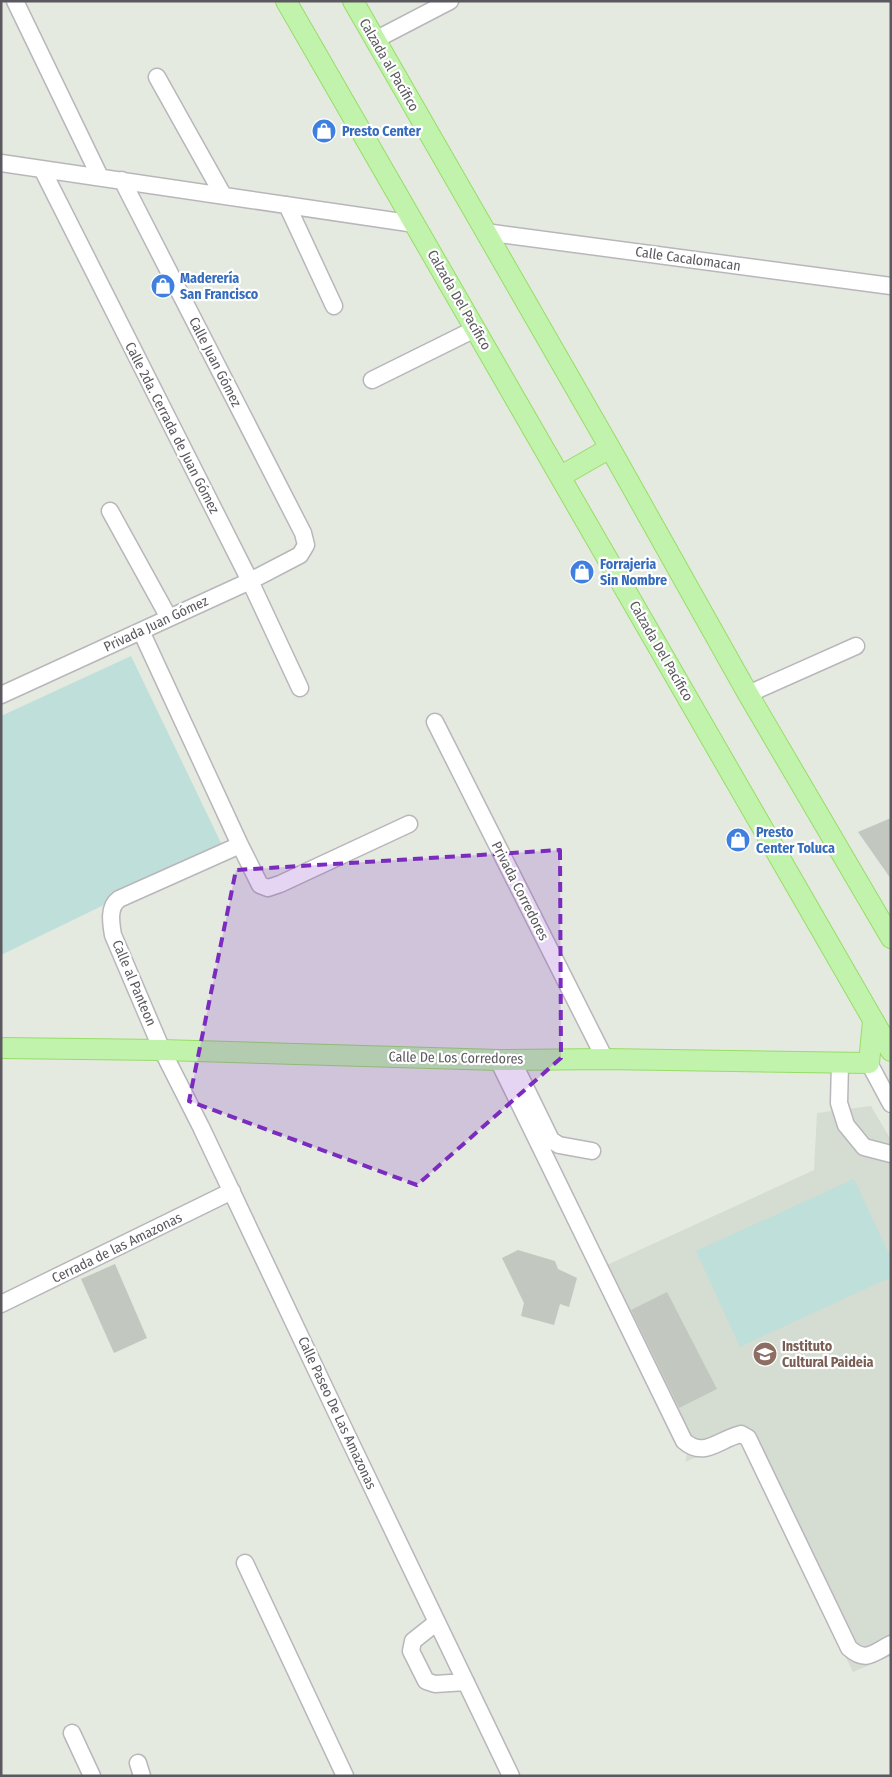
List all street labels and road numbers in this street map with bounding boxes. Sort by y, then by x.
street label: Calzada al Pacífico [356,16,422,114]
street label: Calle Cacalomacan [634,243,742,275]
street label: Calzada Del Pacífico [423,247,495,353]
street label: Calle Juan Gómez [185,314,245,410]
street label: Calle 2da. Cerrada de Juan Gómez [121,339,223,517]
street label: Privada Juan Gómez [101,592,211,656]
street label: Calzada Del Pacífico [625,598,697,704]
street label: Privada Corredores [488,839,552,943]
street label: Calle al Panteon [108,937,160,1029]
street label: Calle De Los Corredores [388,1048,524,1068]
street label: Cerrada de las Amazonas [49,1209,185,1287]
street label: Calle Paseo De Las Amazonas [294,1334,380,1492]

